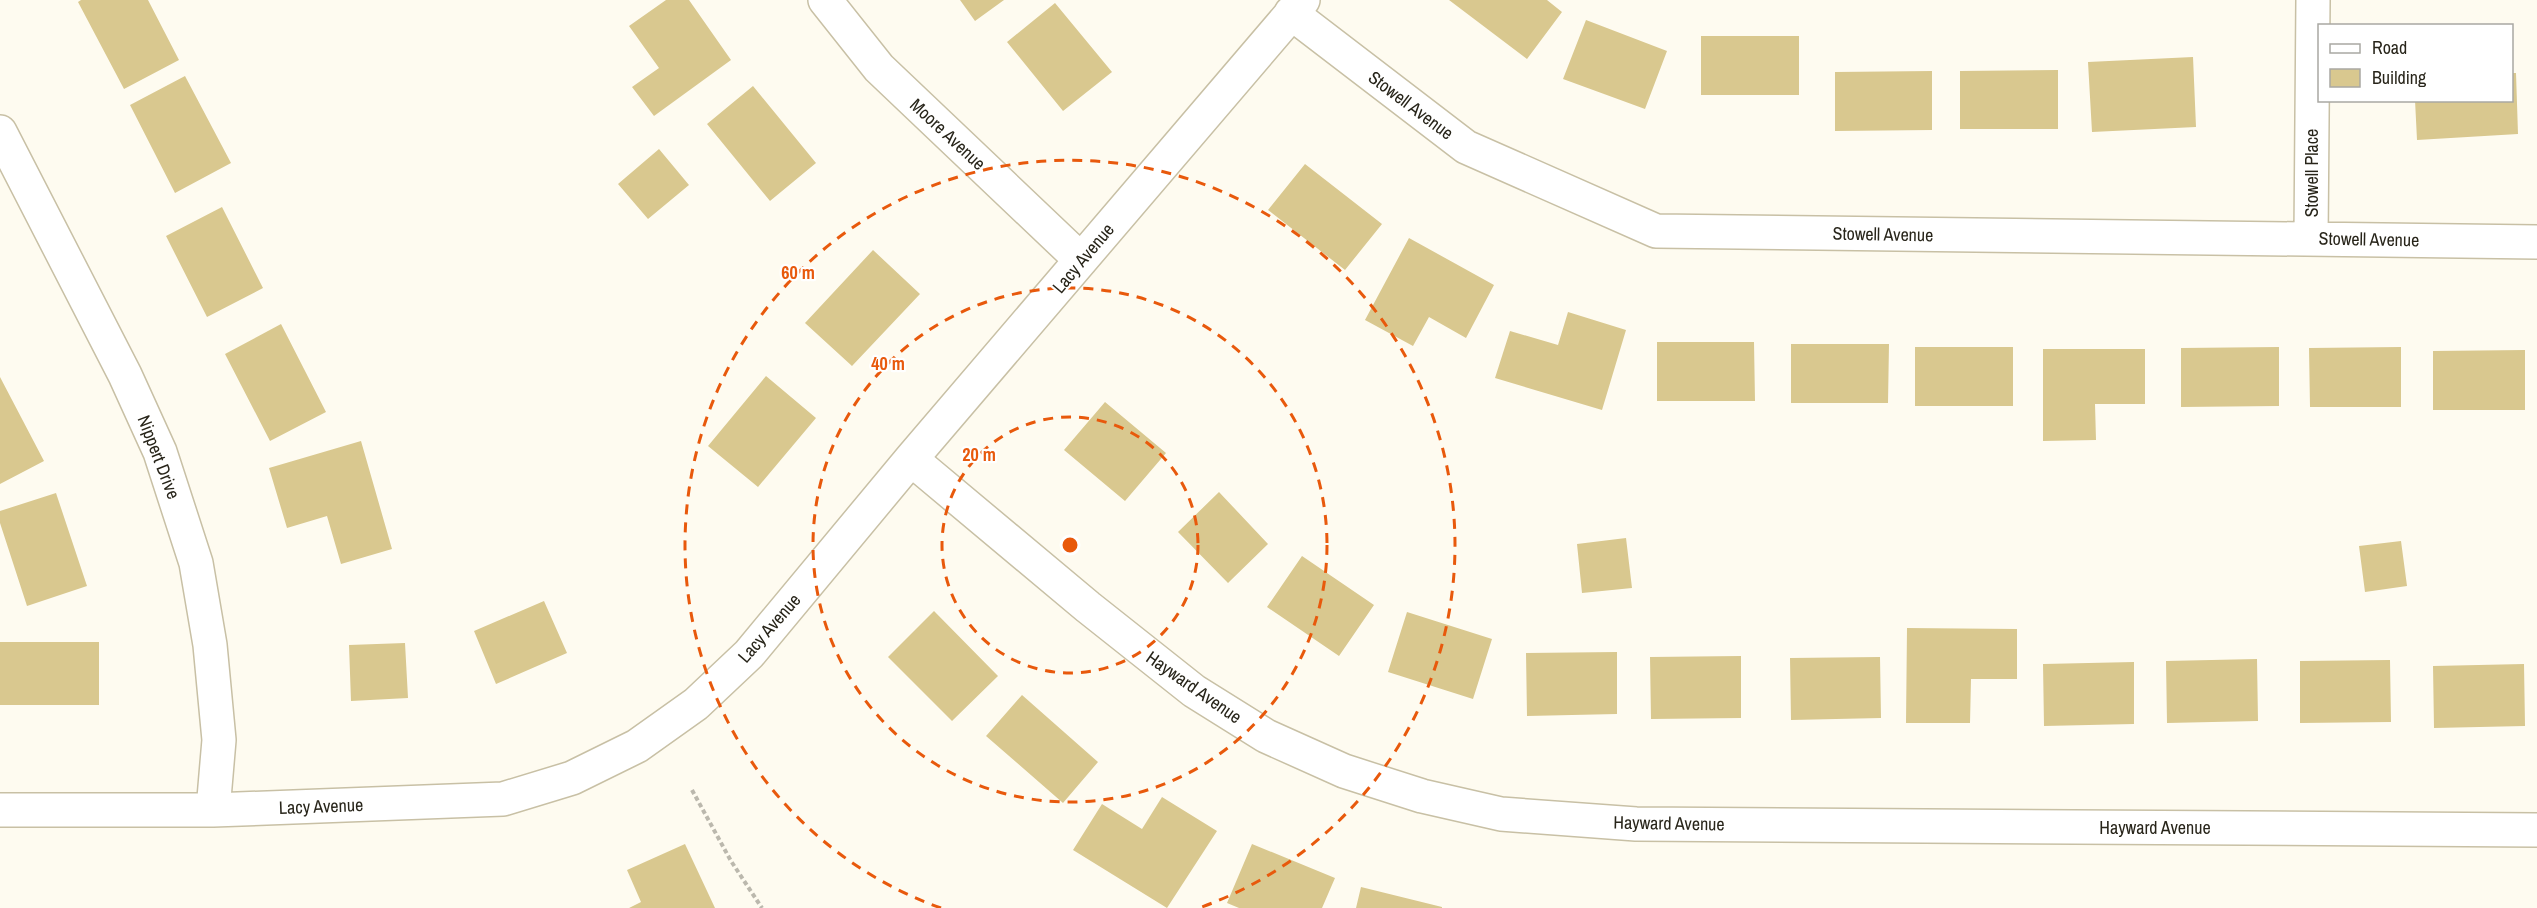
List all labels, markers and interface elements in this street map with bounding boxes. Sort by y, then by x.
legend [2318,24,2513,102]
text: Road [2372,35,2407,60]
street label: Stowell Avenue [1363,65,1459,145]
text: Building [2372,65,2427,90]
street label: Moore Avenue [905,92,991,176]
street label: Stowell Place [2299,129,2324,217]
street label: Lacy Avenue [1046,218,1120,298]
street label: Stowell Avenue [1832,221,1934,247]
street label: Stowell Avenue [2318,226,2420,252]
text: 60 m [781,260,815,285]
text: 40 m [871,351,905,376]
street label: Nippert Drive [132,412,186,502]
text: 20 m [962,442,996,467]
centre of rings [1060,535,1080,555]
street label: Lacy Avenue [732,588,806,668]
street label: Hayward Avenue [1141,645,1247,729]
street label: Lacy Avenue [278,792,364,820]
street label: Hayward Avenue [1613,810,1725,836]
street label: Hayward Avenue [2099,815,2211,840]

